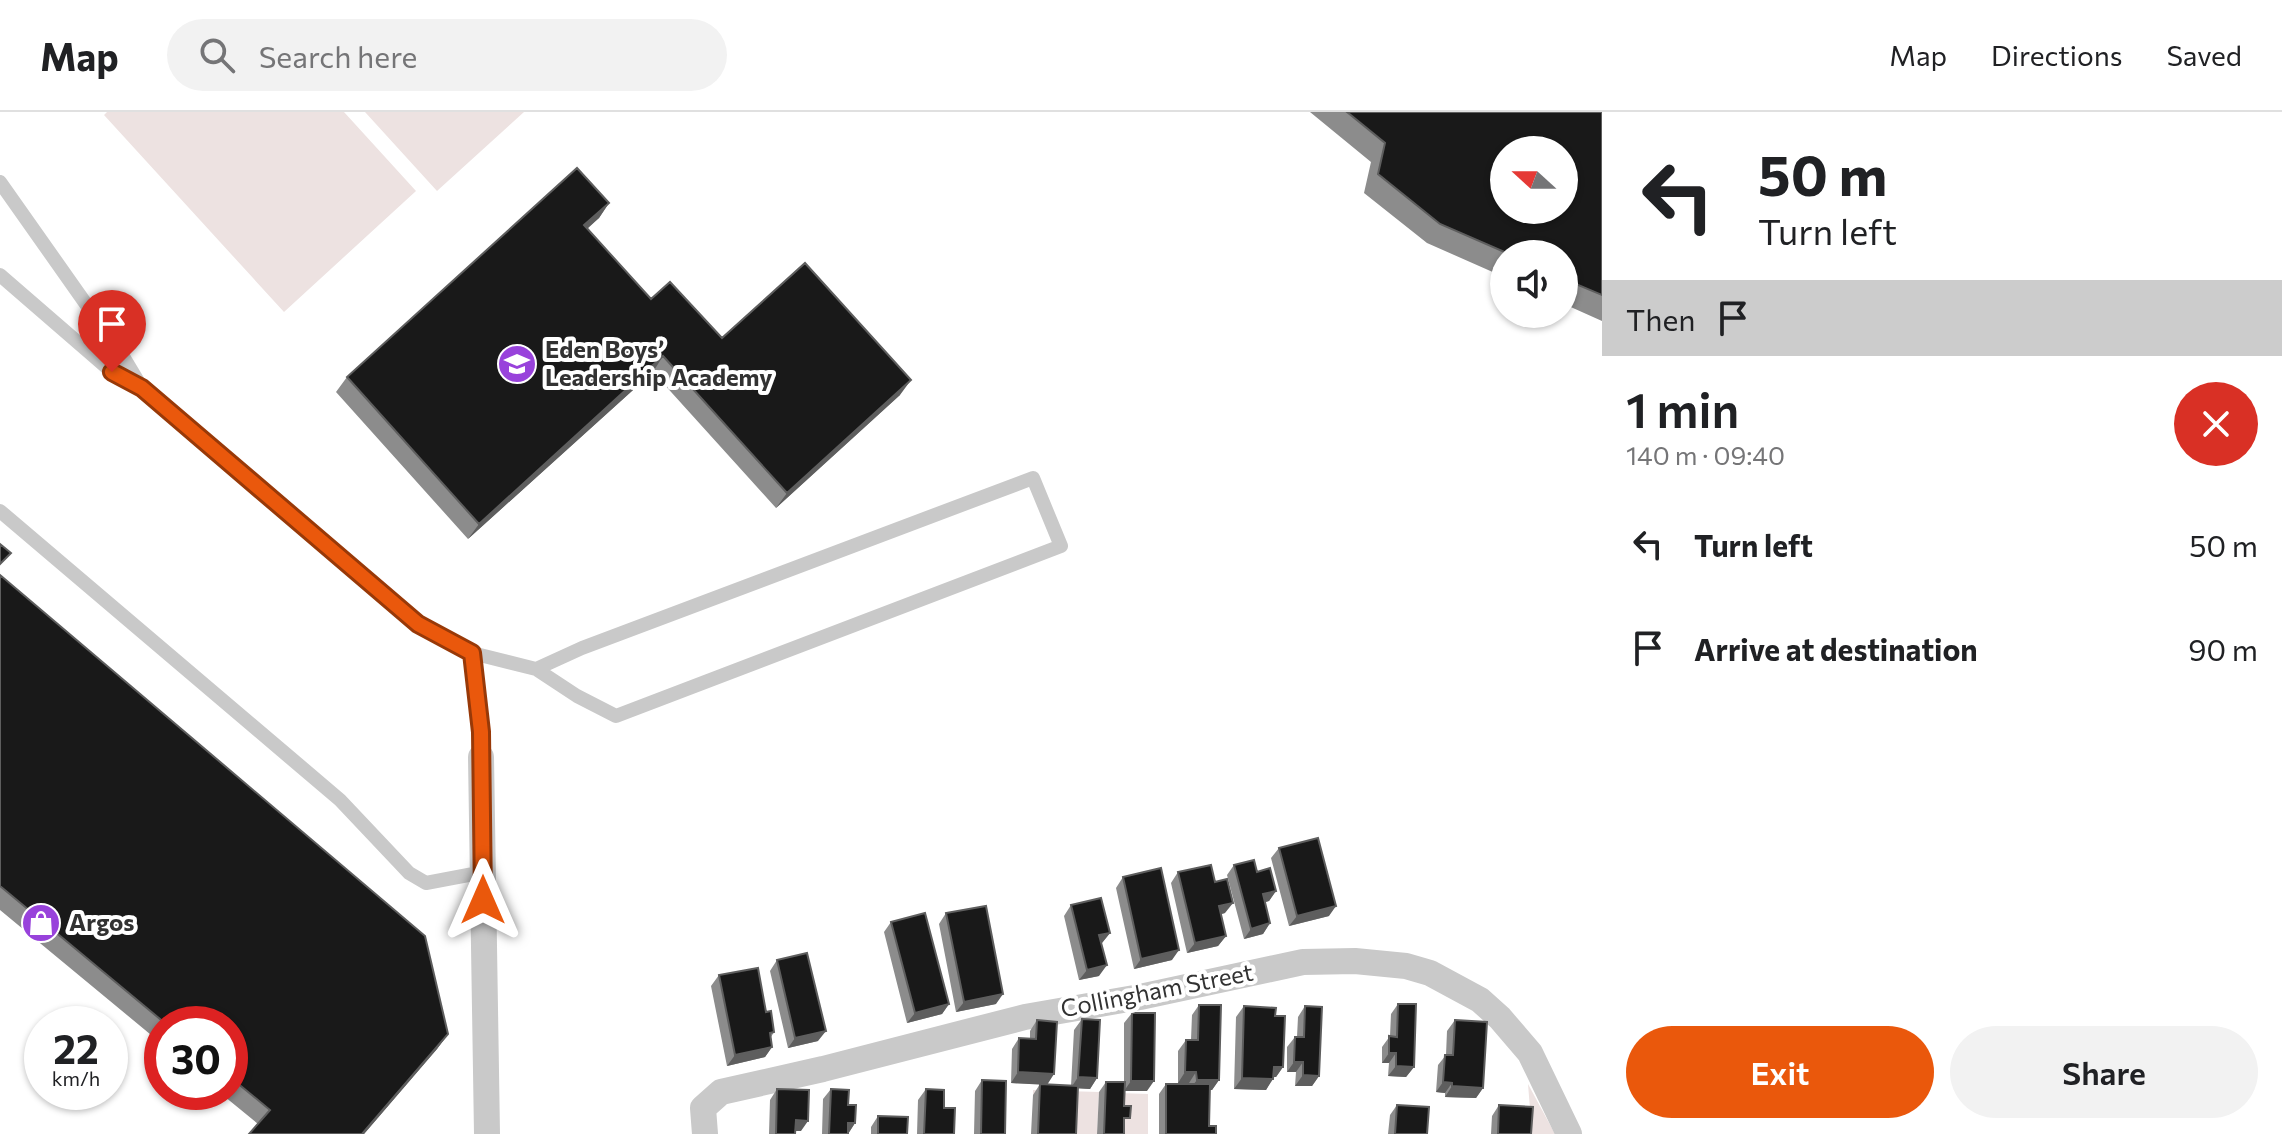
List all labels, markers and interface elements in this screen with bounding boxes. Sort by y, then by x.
search box [167,19,727,91]
text: Map [40,32,119,79]
icon: search [195,33,239,77]
text: Search here [259,37,417,74]
text: Map [1889,38,1947,72]
text: Directions [1991,38,2122,72]
text: Saved [2166,38,2242,72]
north arrow [1490,136,1578,224]
map controls [1490,136,1578,328]
text: 50 m [1758,139,1887,208]
icon: left [1626,144,1730,248]
text: Turn left [1758,208,1897,252]
button: sound [1490,240,1578,328]
pin [78,290,146,372]
icon: arrive [1711,296,1755,340]
text: Then [1626,300,1695,337]
icon: arrive [90,302,134,346]
place label: Eden Boys’ Leadership Academy [545,334,772,391]
school or university icon: Eden Boys’ Leadership Academy [496,343,538,385]
text: 1 min [1626,379,1739,438]
button: close [2174,382,2258,466]
text: 140 m · 09:40 [1626,439,1785,470]
icon: left [1626,522,1670,566]
text: Turn left [1694,526,1813,563]
text: 50 m [2189,526,2258,563]
icon: arrive [1626,626,1670,670]
text: Arrive at destination [1694,630,1978,667]
text: 90 m [2188,630,2258,667]
position arrow [441,858,525,942]
shop icon: Argos [20,902,62,944]
place label: Argos [69,907,134,936]
street label: Collingham Street [1058,957,1256,1022]
speed limit sign: 30 [144,1006,248,1110]
text: 22 [53,1023,99,1072]
button: Exit [1626,1026,1934,1118]
button: Share [1950,1026,2258,1118]
text: km/h [52,1066,100,1090]

